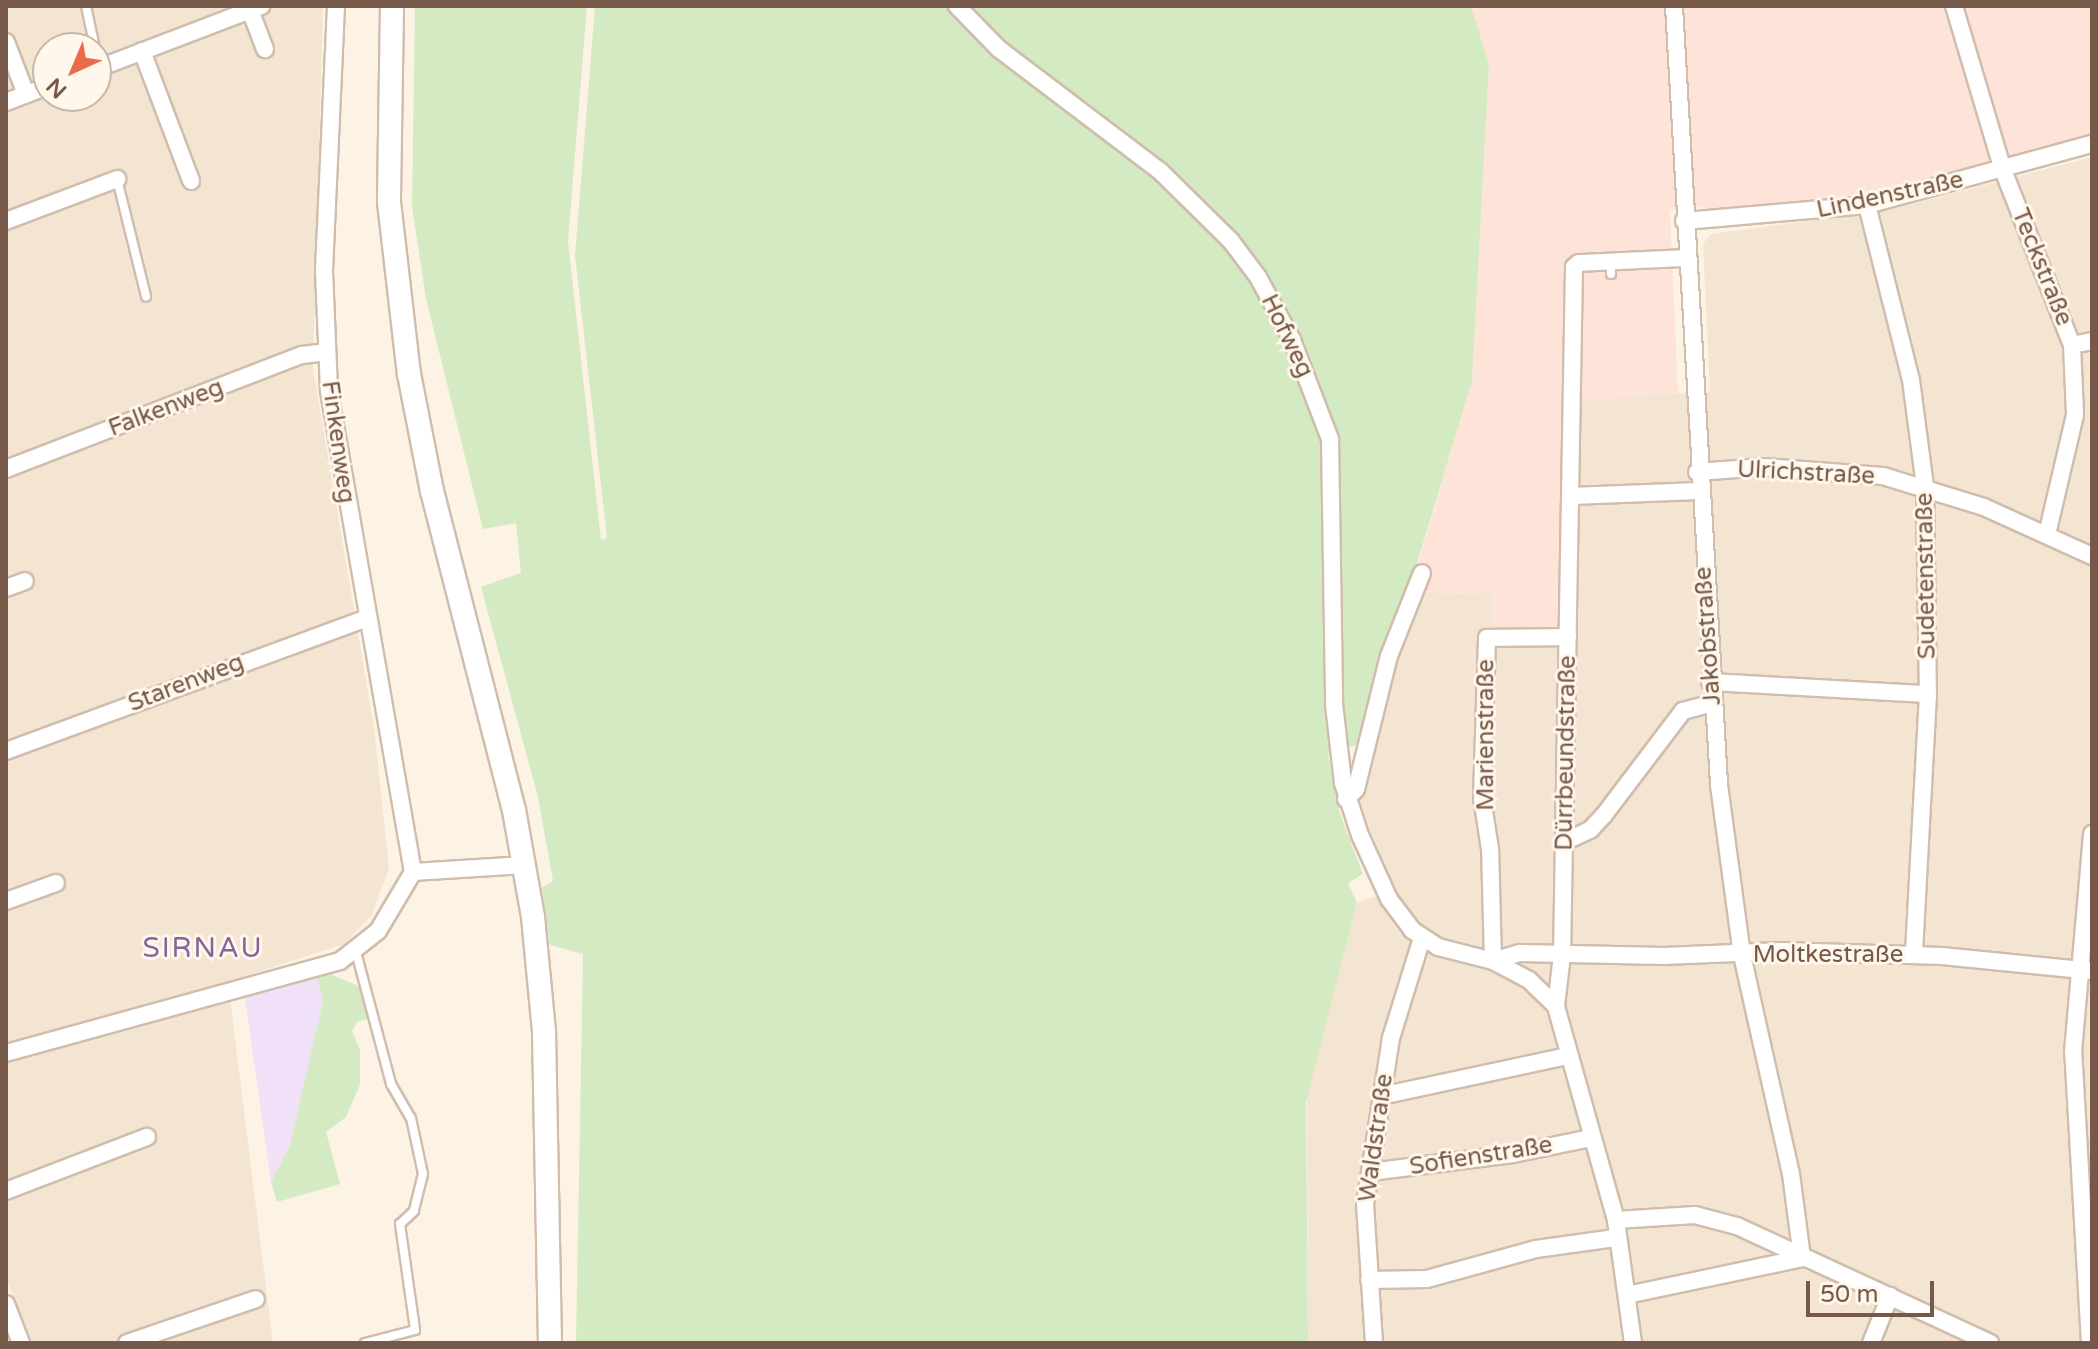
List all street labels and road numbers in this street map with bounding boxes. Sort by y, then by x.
street label: Lindenstraße [1814,165,1966,225]
street label: Teckstraße [2005,204,2079,330]
street label: Hofweg [1255,290,1319,382]
street label: Falkenweg [105,373,227,443]
street label: Finkenweg [315,379,361,505]
street label: Ulrichstraße [1736,455,1876,491]
street label: Sudetenstraße [1910,492,1942,660]
street label: Jakobstraße [1689,566,1727,706]
street label: Starenweg [124,648,248,718]
street label: Dürrbeundstraße [1550,655,1582,851]
street label: Marienstraße [1472,659,1500,811]
street label: Moltkestraße [1753,941,1903,969]
street label: Waldstraße [1353,1072,1399,1204]
street label: Sofienstraße [1408,1130,1554,1182]

